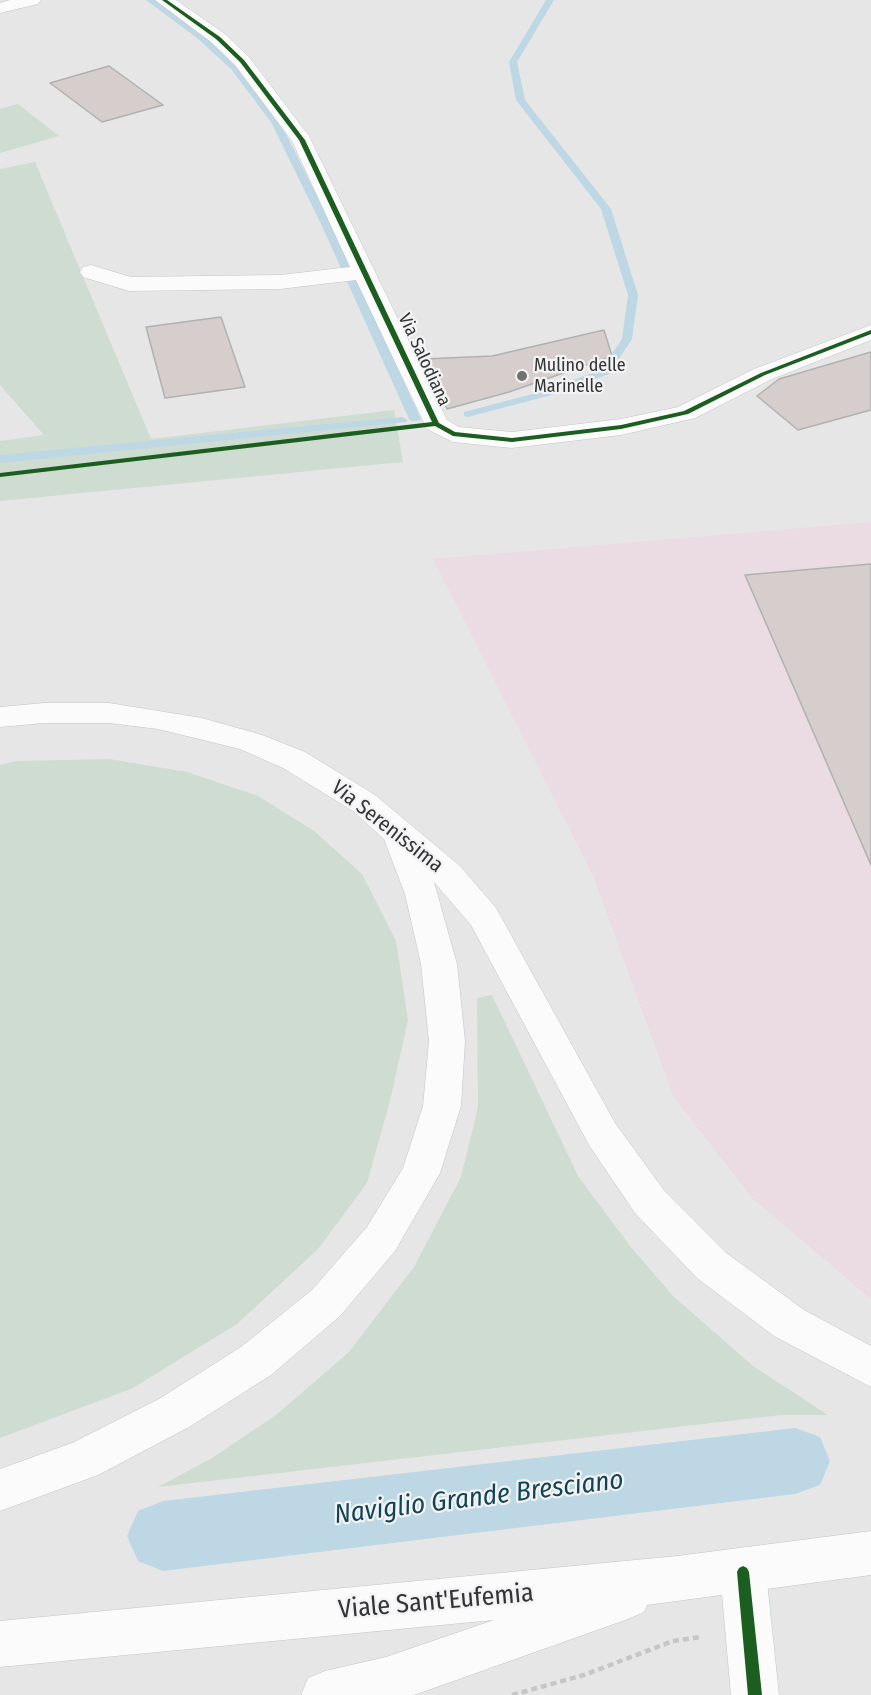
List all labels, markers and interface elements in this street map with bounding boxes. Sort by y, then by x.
street label: Via Salodiana [393,310,455,410]
place label: Mulino delle Marinelle [534,355,626,398]
marker: Mulino delle Marinelle [515,369,529,383]
street label: Via Serenissima [326,776,448,878]
water label: Naviglio Grande Bresciano [333,1464,625,1532]
street label: Viale Sant'Eufemia [337,1578,535,1626]

